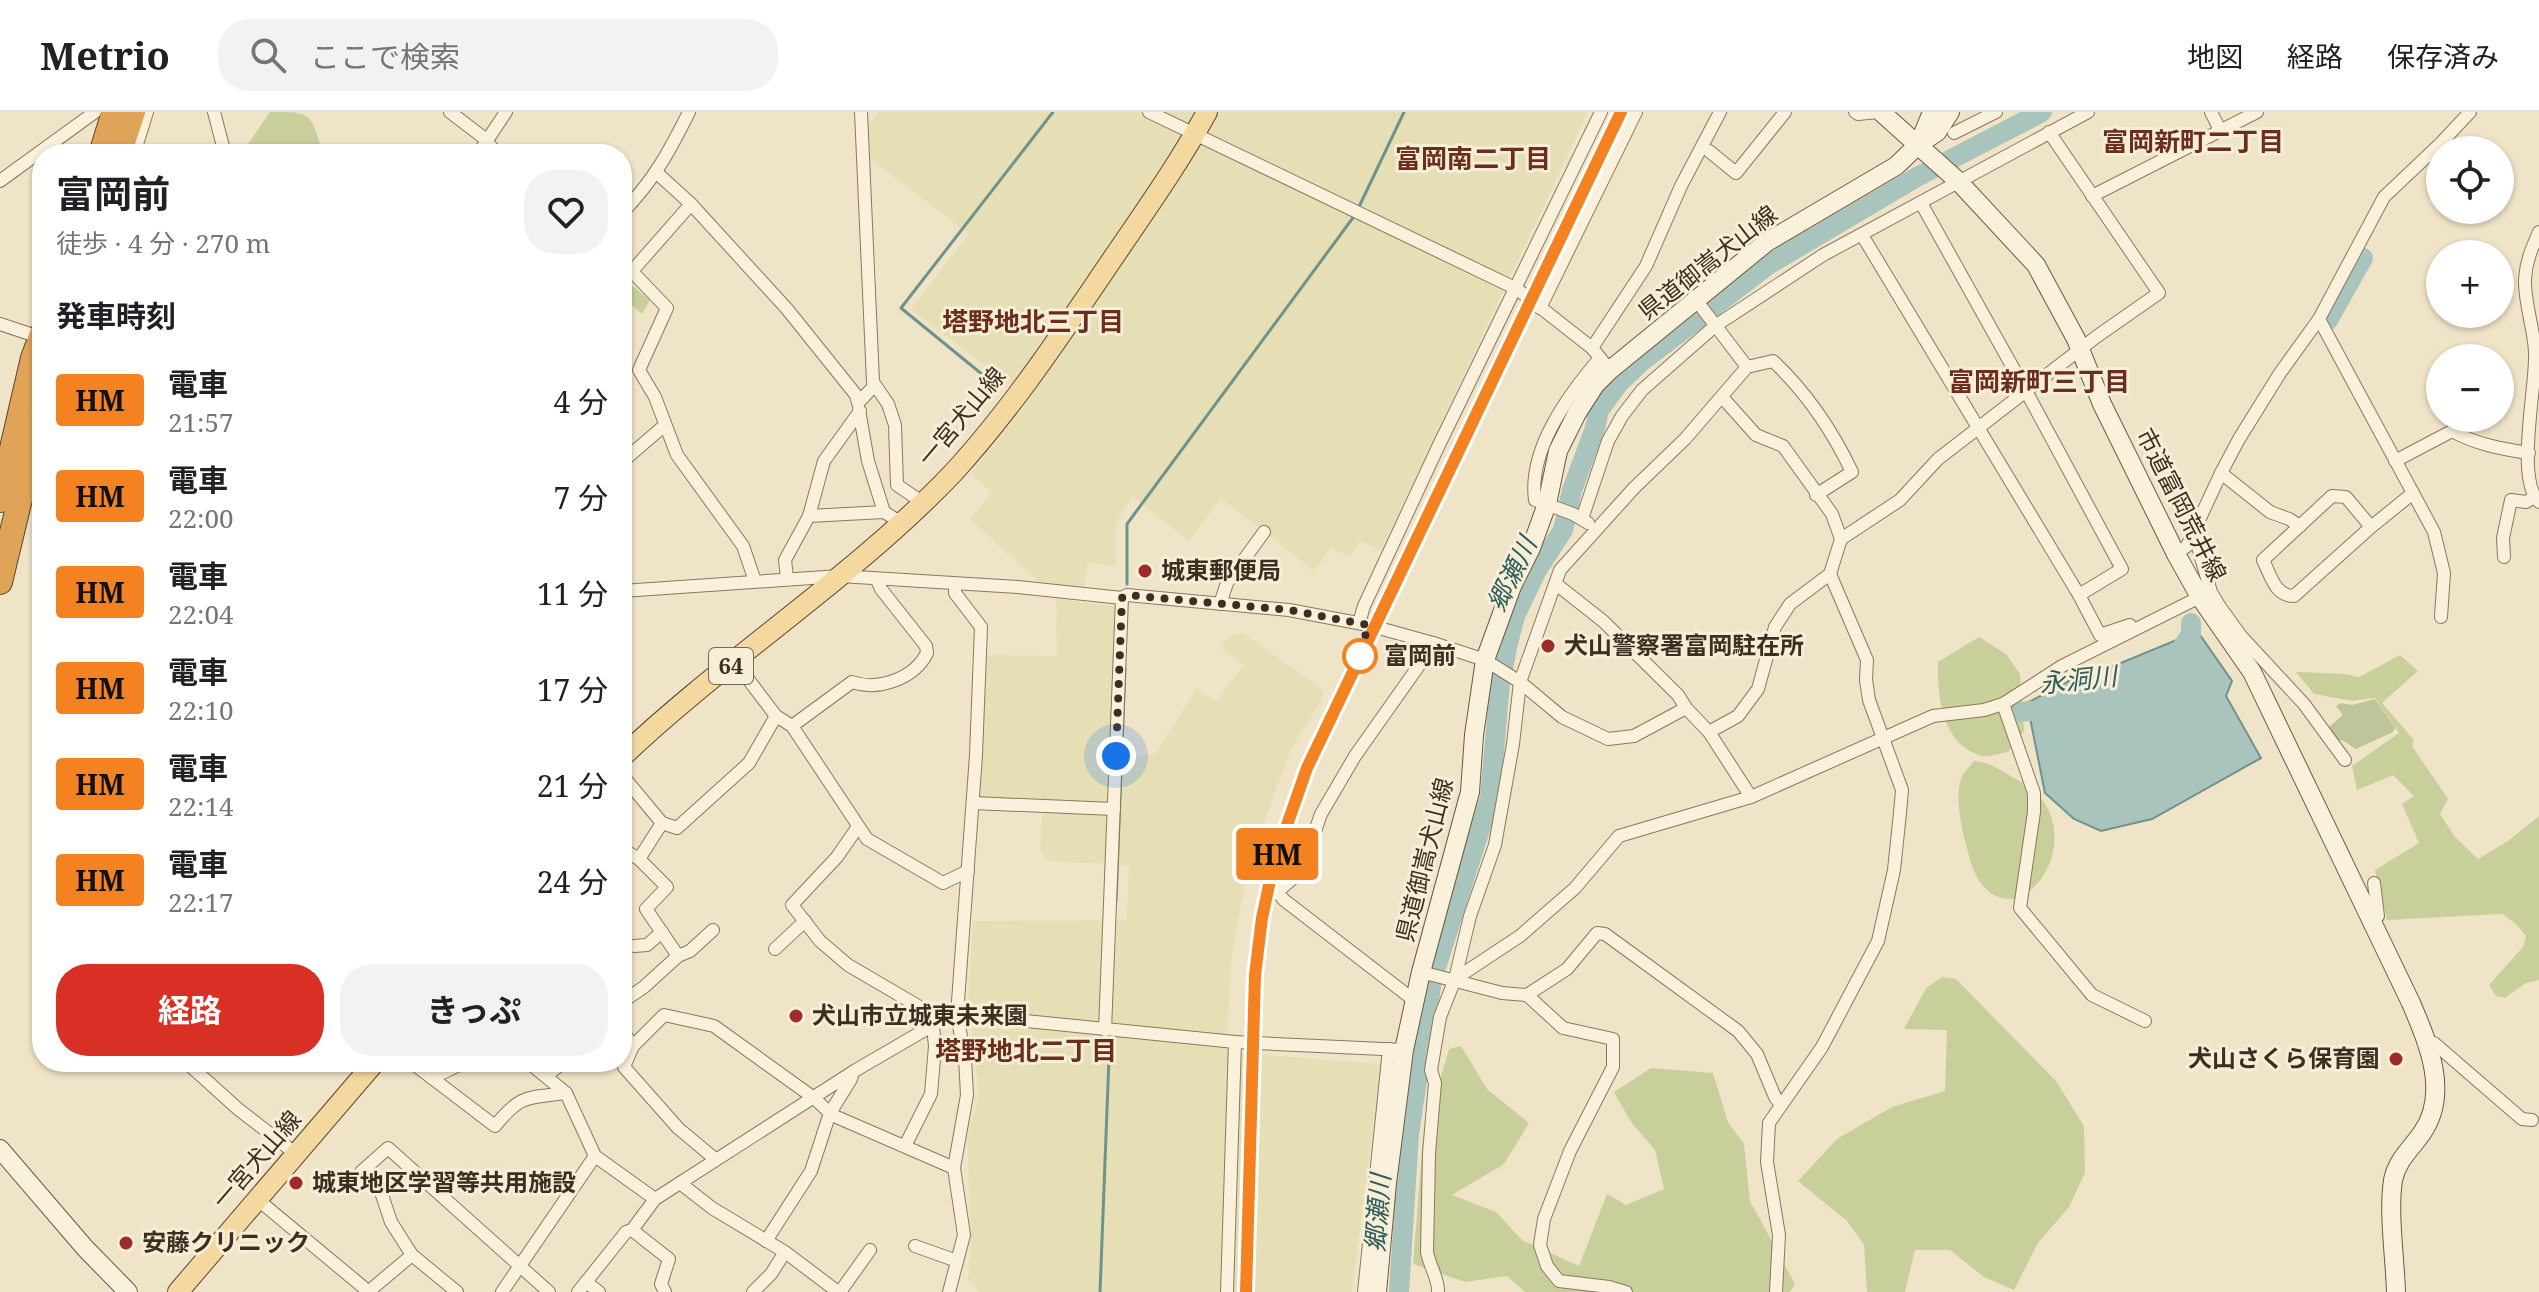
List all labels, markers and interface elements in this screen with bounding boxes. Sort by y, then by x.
search box [218,19,778,91]
text: Metrio [40,29,170,81]
icon: search [246,33,290,77]
text: ここで検索 [310,36,460,77]
text: 地図 [2187,37,2243,75]
text: 経路 [2287,37,2343,75]
text: 保存済み [2387,37,2499,75]
district label: 富岡新町二丁目 [2102,123,2284,159]
map controls [2426,136,2514,432]
button: locate [2426,136,2514,224]
district label: 富岡南二丁目 [1395,140,1551,176]
text: 富岡前 [56,167,170,219]
button: heart [524,170,608,254]
street label: 県道御嵩犬山線 [1631,197,1783,327]
text: 徒歩 · 4 分 · 270 m [56,225,270,261]
button: + [2426,240,2514,328]
text: 発車時刻 [56,295,176,336]
district label: 塔野地北三丁目 [942,303,1124,339]
button: − [2426,344,2514,432]
street label: 一宮犬山線 [910,359,1012,473]
text: 電車 [168,363,228,404]
district label: 富岡新町三丁目 [1948,363,2130,399]
text: HM [75,381,125,419]
text: 4 分 [553,381,608,422]
text: 21:57 [168,404,234,440]
street label: 市道富岡荒井線 [2129,422,2235,587]
text: 電車 [168,459,228,500]
text: HM [75,477,125,515]
text: 7 分 [553,477,608,518]
text: 22:00 [168,500,234,536]
water label: 郷瀬川 [1478,528,1546,617]
place label: 城東郵便局 [1161,553,1281,586]
text: 電車 [168,555,228,596]
marker: 城東郵便局 [1136,562,1154,580]
text: HM [75,573,125,611]
text: 11 分 [537,573,608,614]
text: 22:04 [168,596,234,632]
place label: 犬山警察署富岡駐在所 [1564,628,1804,661]
marker: 犬山警察署富岡駐在所 [1539,637,1557,655]
place label: 富岡前 [1384,638,1456,671]
marker: 富岡前 [1343,639,1377,673]
road number: 64 [709,648,753,684]
text: 電車 [168,651,228,692]
water label: 永洞川 [2037,657,2122,701]
text: HM [75,669,125,707]
text: 17 分 [537,669,608,710]
text: 22:10 [168,692,234,728]
your location [1096,736,1136,776]
text: 電車 [168,747,228,788]
text: HM [75,765,125,803]
text: 21 分 [537,765,608,806]
street label: 県道御嵩犬山線 [1387,774,1460,945]
text: 22:14 [168,788,234,824]
line badge: HM [1241,828,1313,880]
text: HM [1252,835,1302,873]
text: 電車 [168,843,228,884]
text: HM [75,861,125,899]
text: 24 分 [537,861,608,902]
text: 22:17 [168,884,234,920]
button: 経路 [56,964,324,1056]
button: きっぷ [340,964,608,1056]
place label: 犬山市立城東未来園 [812,998,1028,1031]
marker: 犬山市立城東未来園 [787,1007,805,1025]
district label: 塔野地北二丁目 [935,1032,1117,1068]
place label: 犬山さくら保育園 [2188,1041,2380,1074]
marker: 犬山さくら保育園 [2387,1050,2405,1068]
street label: 一宮犬山線 [204,1103,308,1215]
place label: 城東地区学習等共用施設 [312,1165,576,1198]
water label: 郷瀬川 [1356,1170,1398,1253]
marker: 城東地区学習等共用施設 [287,1174,305,1192]
place label: 安藤クリニック [142,1225,310,1258]
marker: 安藤クリニック [117,1234,135,1252]

